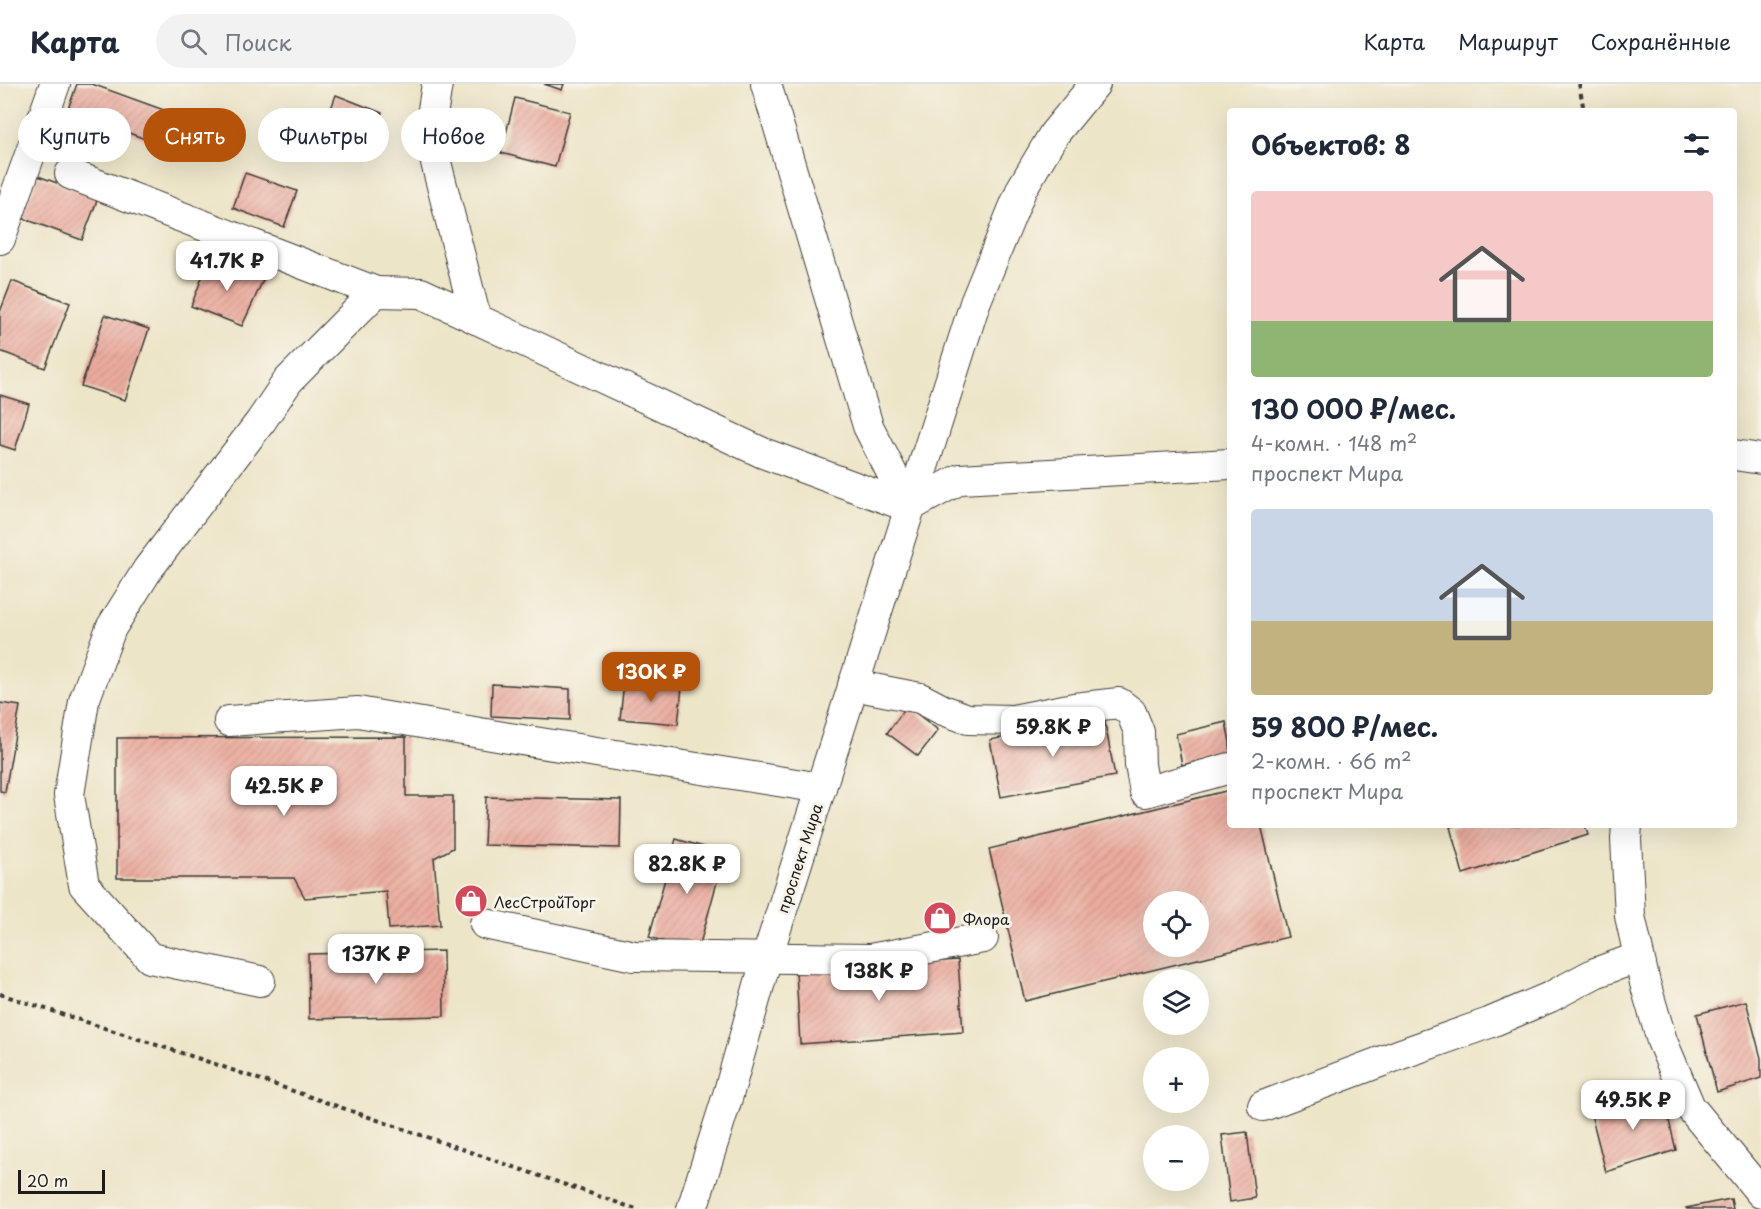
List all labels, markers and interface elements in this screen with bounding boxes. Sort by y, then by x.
search box [156,14,576,68]
text: Карта [30,20,120,63]
icon: search [177,25,210,58]
text: Поиск [225,25,292,58]
text: Карта [1364,25,1425,57]
text: Маршрут [1458,25,1558,57]
text: Сохранённые [1591,25,1731,57]
chip: Купить [18,108,131,162]
chip: Снять [143,108,246,162]
chip: Фильтры [258,108,389,162]
chip: Новое [401,108,506,162]
text: Объектов: 8 [1251,125,1411,164]
icon: filters [1680,128,1713,161]
icon: home [1428,230,1536,338]
pin: 41.7K ₽ [172,241,282,292]
text: 41.7K ₽ [190,245,264,275]
text: 130 000 ₽/мес. [1251,389,1456,428]
text: 4-комн. · 148 m² [1251,428,1417,458]
text: проспект Мира [1251,458,1403,488]
icon: home [1428,548,1536,656]
pin: 130K ₽ [602,652,700,703]
text: 130K ₽ [616,656,686,686]
pin: 59.8K ₽ [998,707,1108,758]
text: 59 800 ₽/мес. [1251,707,1438,746]
text: 59.8K ₽ [1015,711,1091,741]
text: 2-комн. · 66 m² [1251,746,1412,776]
pin: 42.5K ₽ [229,766,339,817]
text: 42.5K ₽ [245,770,323,800]
text: проспект Мира [1251,776,1403,806]
street label: проспект Мира [770,800,828,916]
pin: 82.8K ₽ [632,844,742,895]
text: 82.8K ₽ [648,848,726,878]
shop icon: ЛесСтройТорг [453,883,489,919]
place label: ЛесСтройТорг [494,890,596,913]
map controls [1143,891,1209,1191]
button: locate [1143,891,1209,957]
shop icon: Флора [922,900,958,936]
place label: Флора [963,907,1010,930]
pin: 137K ₽ [327,934,425,985]
text: 137K ₽ [342,938,410,968]
pin: 138K ₽ [830,951,928,1002]
text: 138K ₽ [845,955,913,985]
button: layers [1143,969,1209,1035]
button: + [1143,1047,1209,1113]
pin: 49.5K ₽ [1578,1080,1688,1131]
text: 49.5K ₽ [1595,1084,1671,1114]
button: − [1143,1125,1209,1191]
scale bar [18,1167,105,1194]
text: 20 m [27,1168,68,1192]

